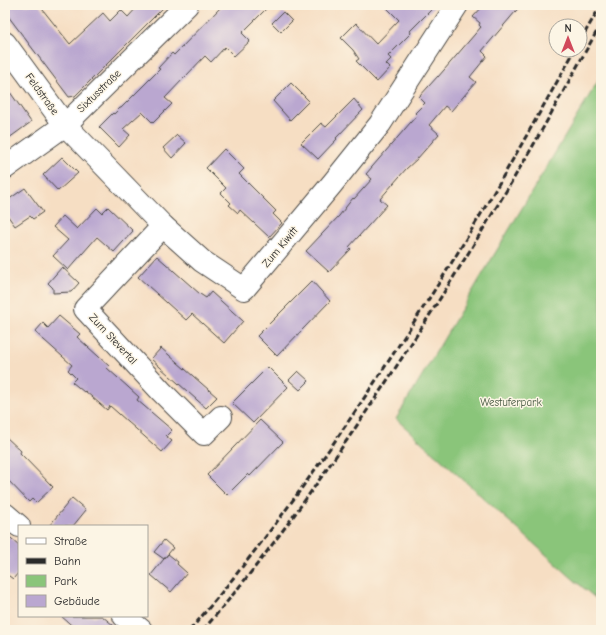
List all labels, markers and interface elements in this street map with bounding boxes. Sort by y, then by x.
north arrow [548,18,588,58]
text: N [564,22,572,35]
street label: Sixtusstraße [74,67,124,115]
street label: Feldstraße [23,71,62,118]
street label: Zum Kiwitt [259,223,301,270]
street label: Zum Stevertal [86,311,140,367]
park label: Westuferpark [480,396,542,409]
legend [18,525,148,617]
text: Straße [54,534,87,548]
text: Bahn [54,554,81,568]
text: Park [54,574,77,588]
text: Gebäude [54,594,100,608]

